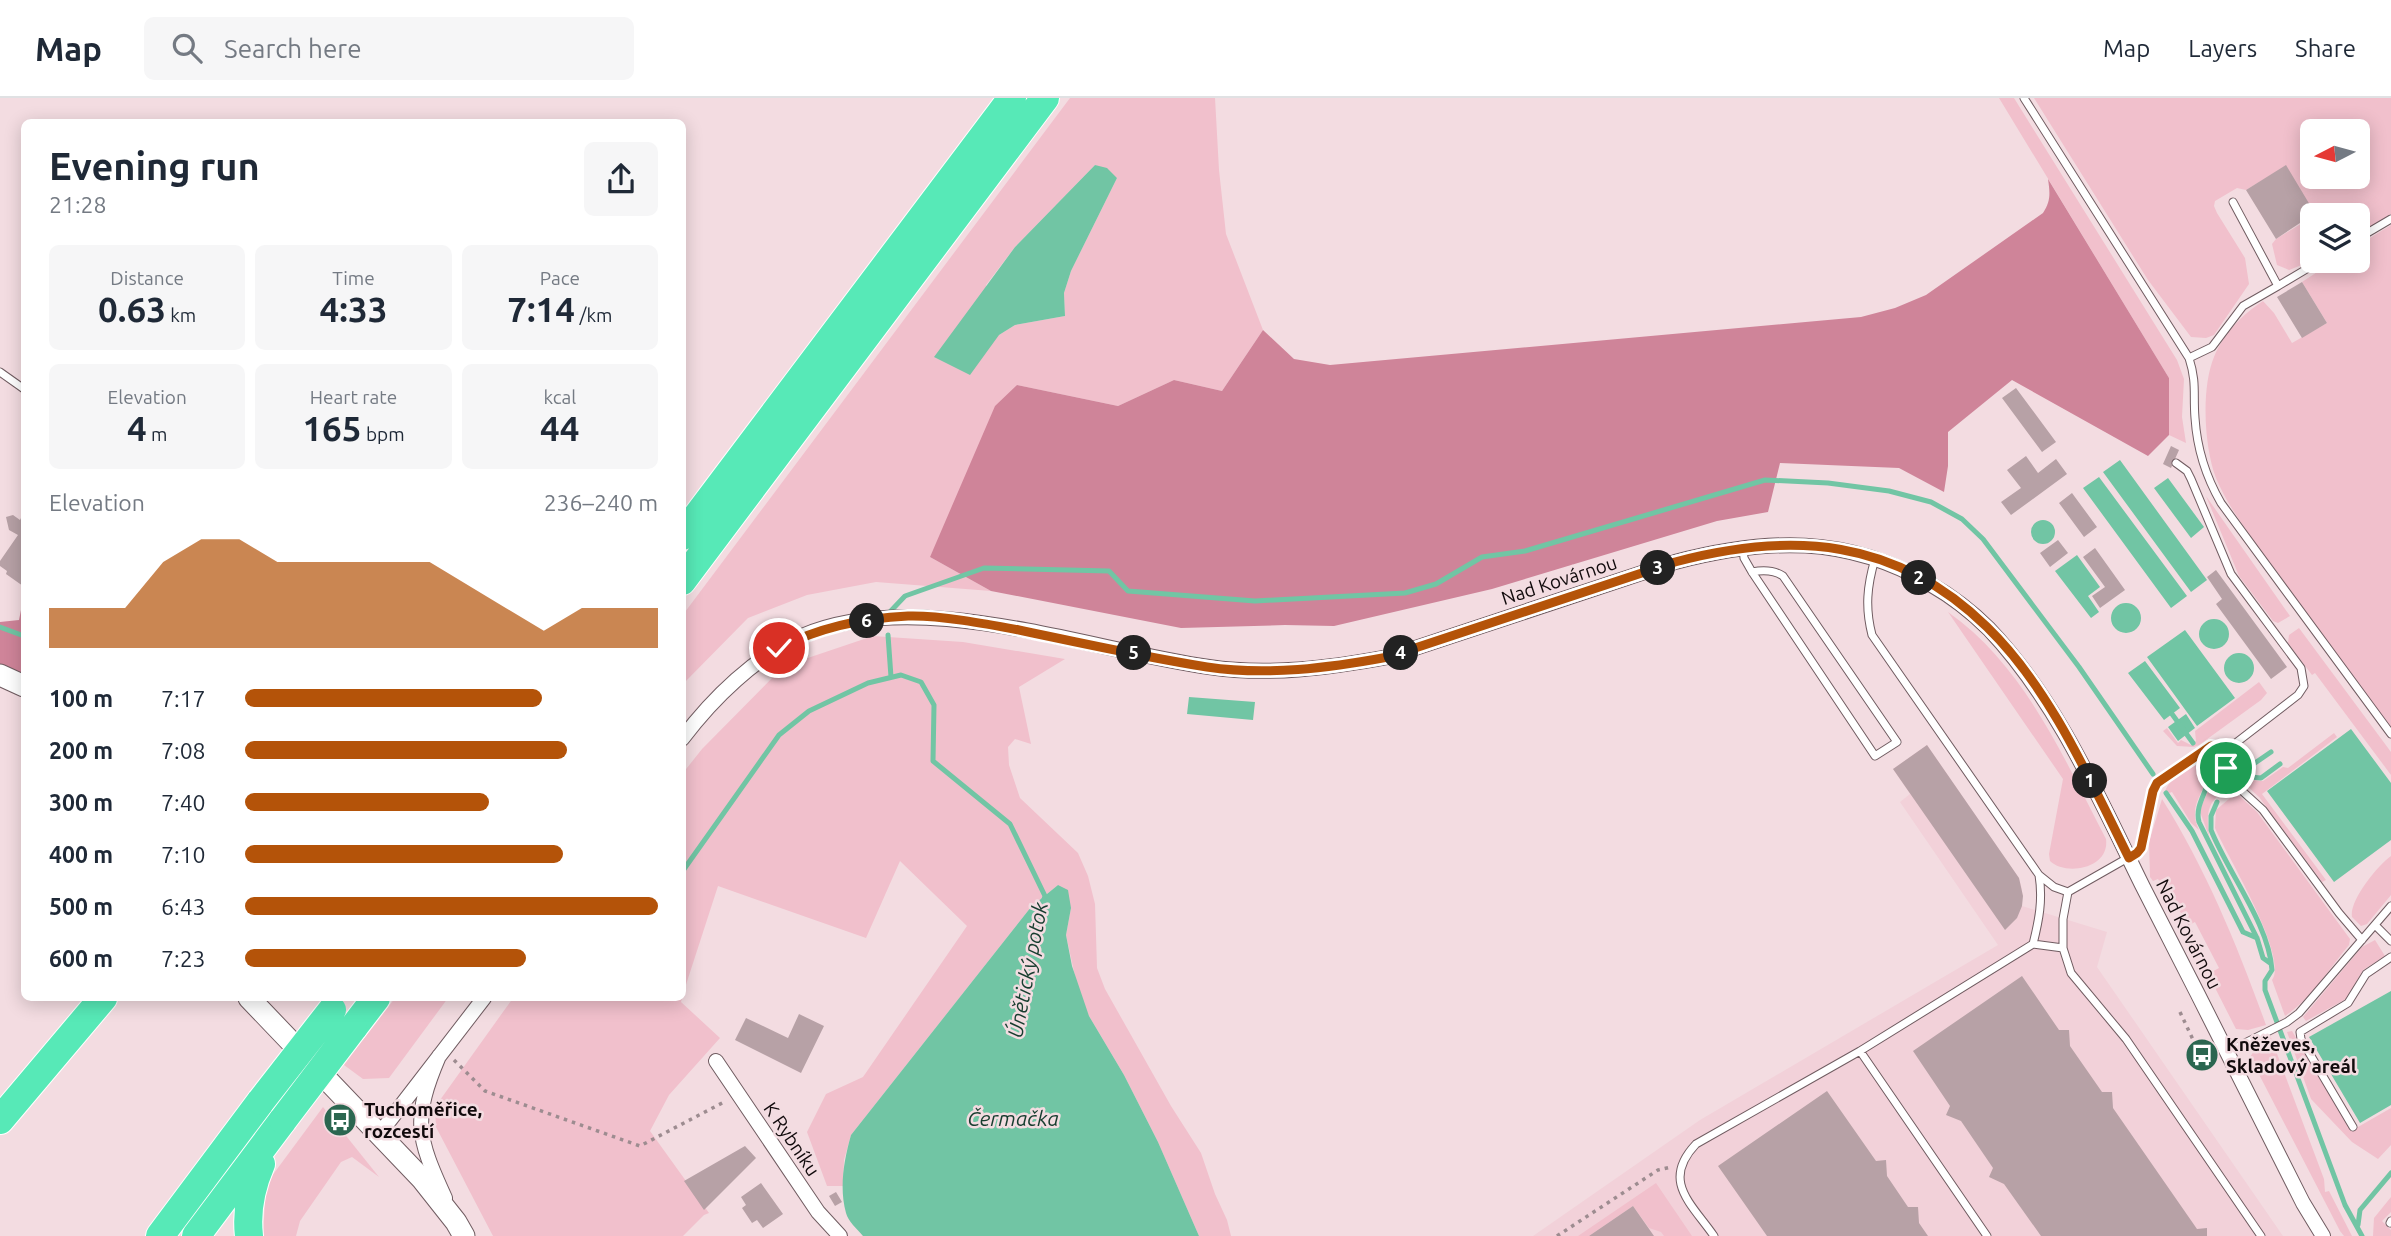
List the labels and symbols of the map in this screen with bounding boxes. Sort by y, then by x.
north arrow [2300,119,2370,189]
pin: 3 [1640,550,1676,586]
street label: Nad Kovárnou [1498,551,1620,609]
pin: 2 [1902,560,1937,596]
pin: 6 [850,603,884,638]
pin [749,618,809,678]
pin: 5 [1116,636,1152,670]
pin: 4 [1384,636,1418,670]
pin [2196,738,2256,798]
pin: 1 [2072,764,2108,798]
street label: Nad Kovárnou [2152,875,2226,993]
water label: Únětický potok [1002,900,1052,1040]
place label: Kněževes, Skladový areál [2226,1033,2357,1077]
bus stop icon: Kněževes, Skladový areál [2183,1036,2221,1074]
place label: Tuchoměřice, rozcestí [364,1098,482,1142]
street label: K Rybníku [759,1098,825,1180]
bus stop icon: Tuchoměřice, rozcestí [321,1101,359,1139]
water label: Čermačka [967,1106,1059,1130]

